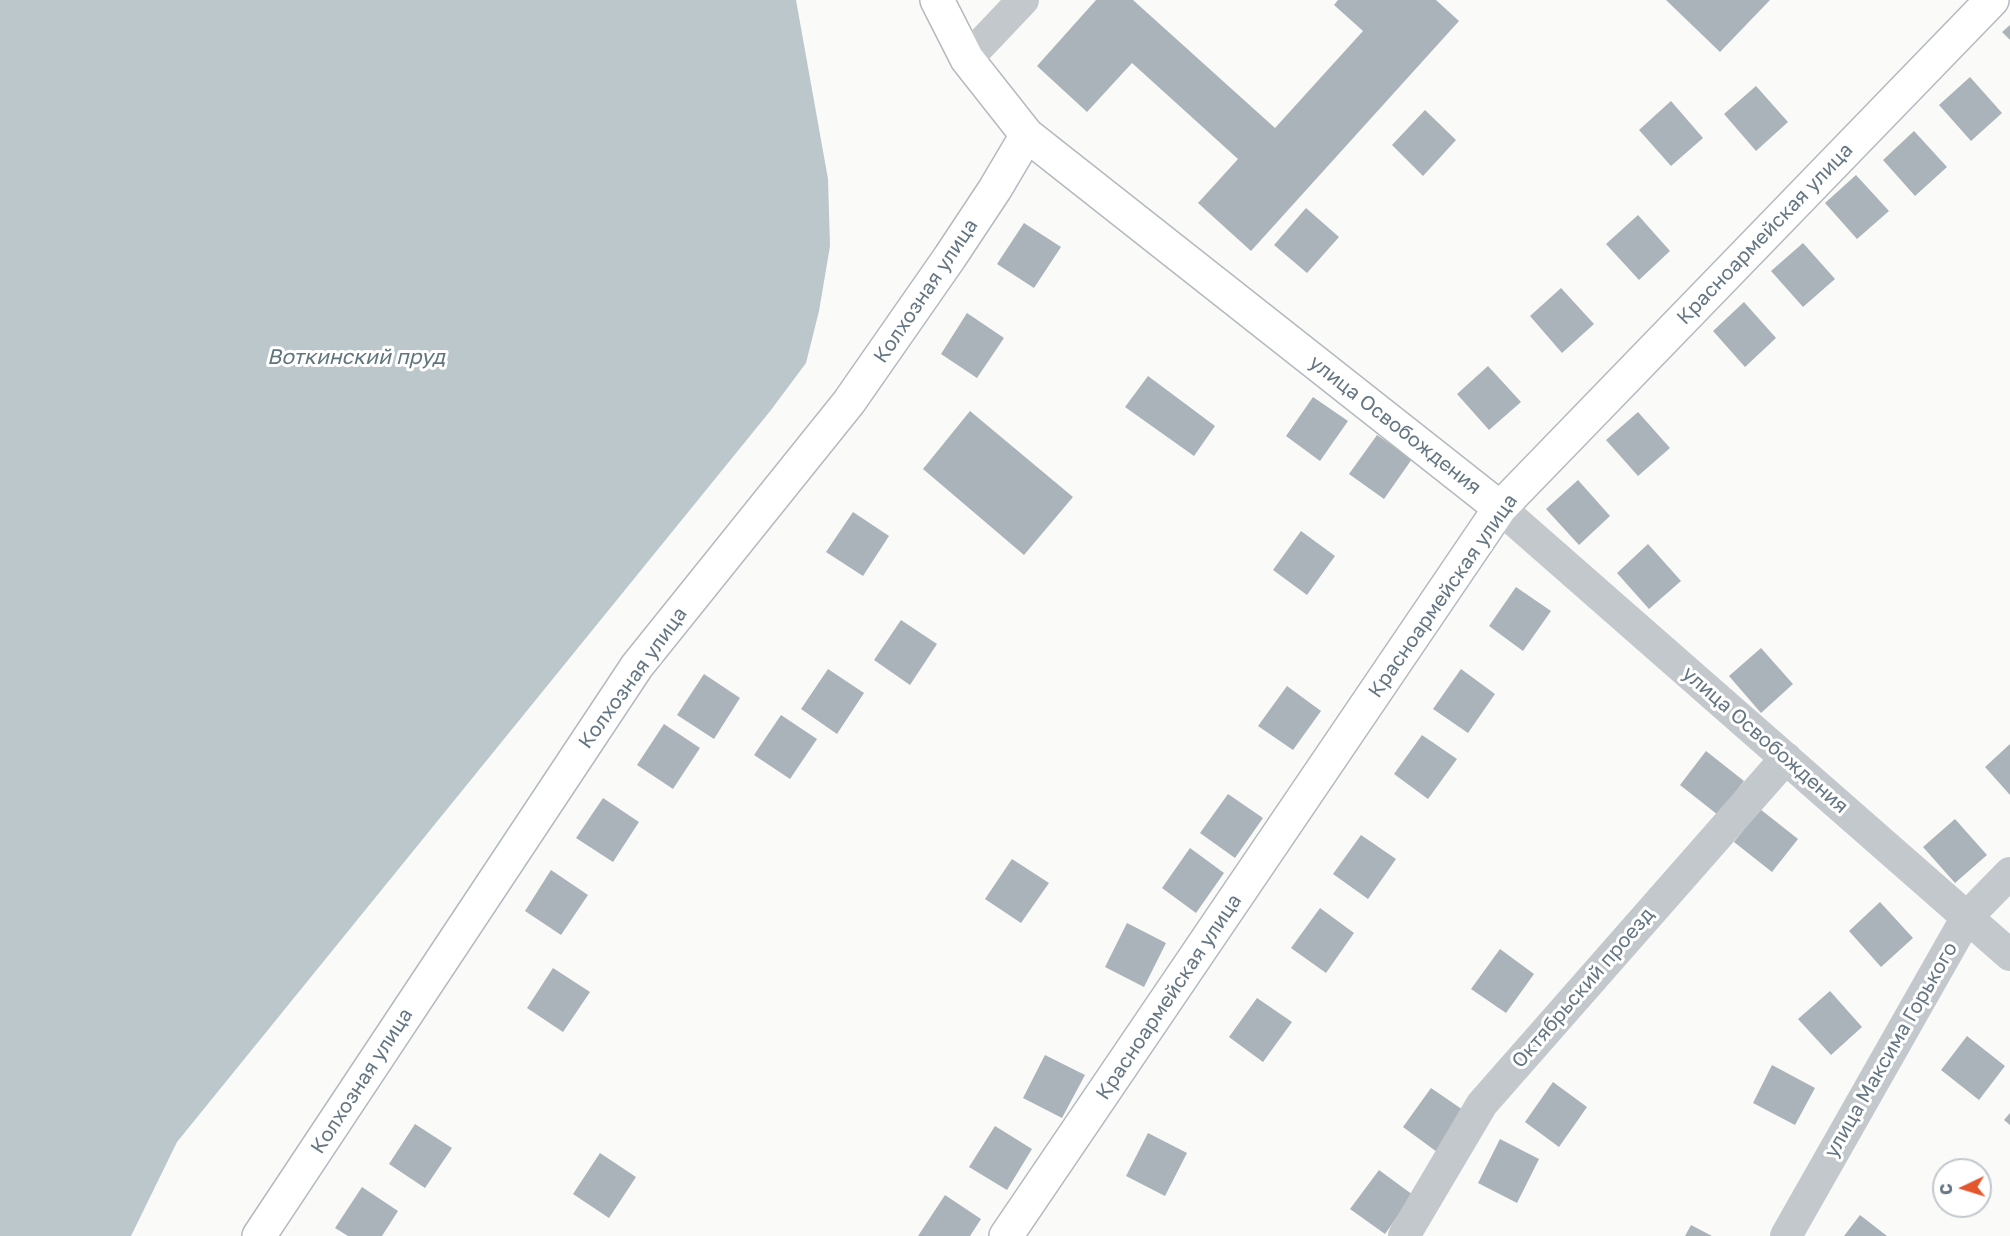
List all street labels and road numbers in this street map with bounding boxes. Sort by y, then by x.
street label: Красноармейская улица [1672,138,1858,330]
street label: Колхозная улица [869,214,983,368]
street label: улица Освобождения [1304,350,1486,500]
street label: Красноармейская улица [1363,490,1523,702]
street label: Колхозная улица [574,603,692,753]
street label: улица Освобождения [1677,661,1853,819]
street label: Красноармейская улица [1091,890,1247,1104]
street label: Октябрьский проезд [1507,903,1659,1073]
street label: улица Максима Горького [1819,938,1963,1162]
street label: Колхозная улица [306,1004,418,1158]

